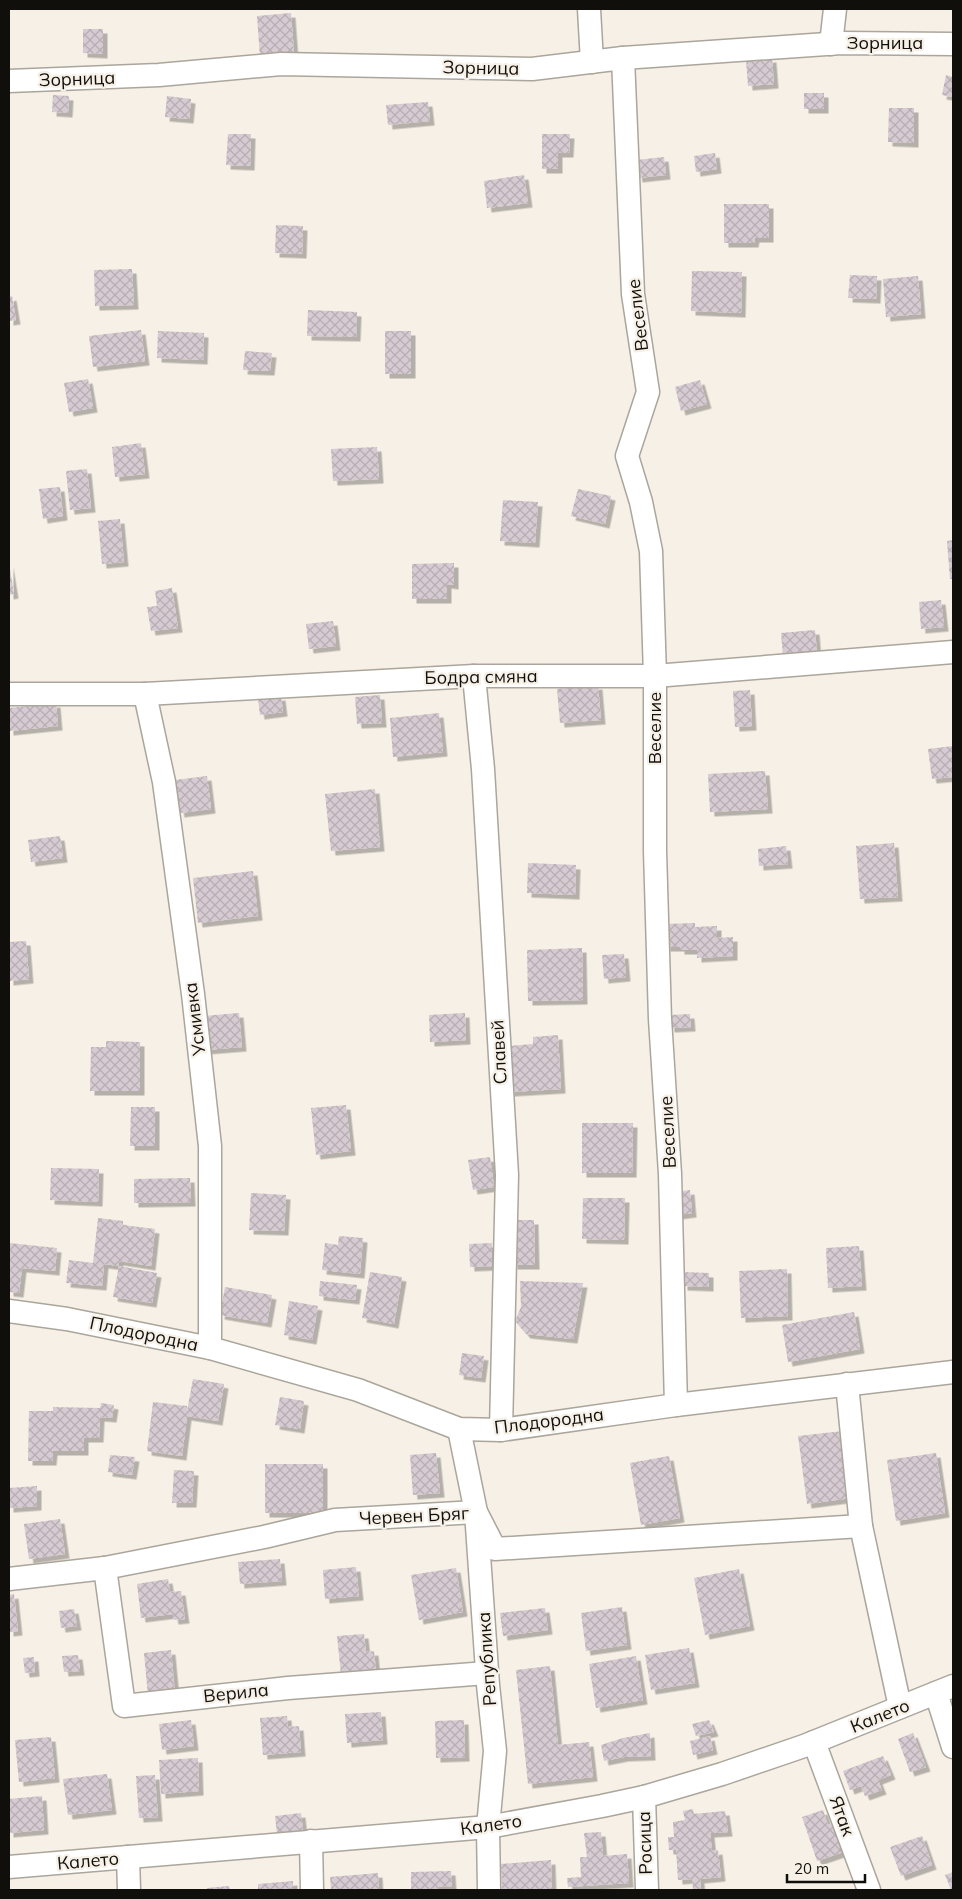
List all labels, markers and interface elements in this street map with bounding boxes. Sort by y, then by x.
street label: Зорница [847,31,923,54]
street label: Зорница [442,55,520,80]
street label: Зорница [38,66,116,91]
street label: Веселие [622,278,653,352]
street label: Бодра смяна [424,664,538,689]
street label: Веселие [643,692,666,764]
street label: Усмивка [179,981,211,1058]
street label: Славей [485,1019,512,1085]
street label: Веселие [654,1095,681,1169]
street label: Плодородна [88,1311,200,1356]
street label: Плодородна [493,1402,605,1439]
street label: Червен Бряг [358,1501,469,1530]
street label: Република [472,1611,501,1707]
street label: Верила [202,1678,270,1707]
street label: Калето [847,1693,913,1738]
street label: Ятак [825,1793,860,1839]
street label: Калето [459,1809,523,1840]
street label: Росица [632,1811,657,1875]
street label: Калето [56,1846,120,1875]
scale bar [787,1852,864,1884]
text: 20 m [794,1859,829,1878]

